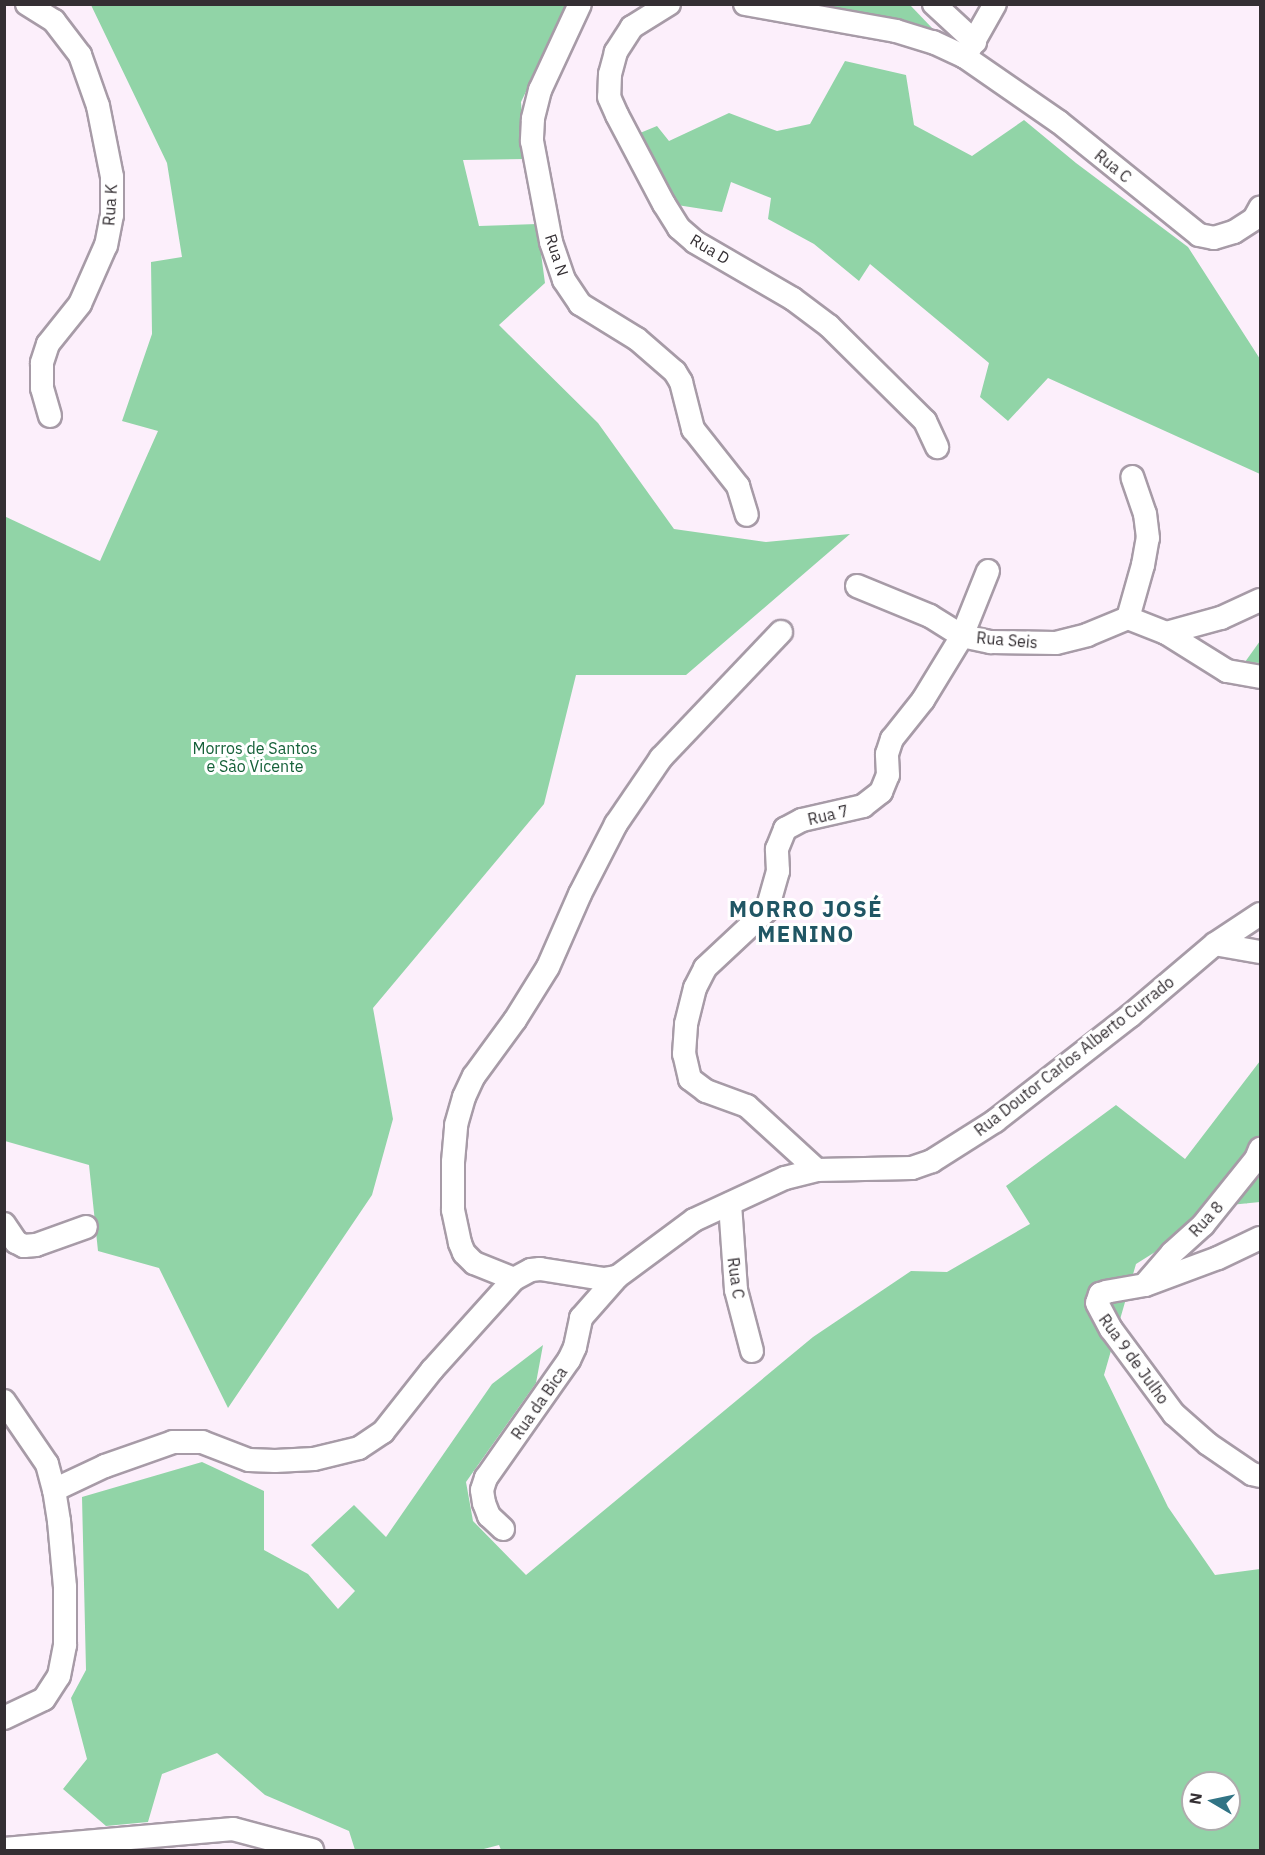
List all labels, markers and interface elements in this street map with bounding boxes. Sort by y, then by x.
street label: Rua C [1091,145,1135,187]
street label: Rua K [99,183,121,227]
street label: Rua D [687,230,733,268]
street label: Rua N [541,232,573,278]
street label: Rua Seis [976,628,1038,652]
park label: Morros de Santos e São Vicente [192,738,318,776]
street label: Rua 7 [806,801,850,829]
district label: MORRO JOSÉ MENINO [729,895,883,946]
street label: Rua Doutor Carlos Alberto Currado [970,972,1178,1140]
street label: Rua 8 [1185,1197,1227,1241]
street label: Rua C [724,1256,748,1300]
street label: Rua 9 de Julho [1095,1310,1173,1408]
street label: Rua da Bica [507,1363,571,1443]
north arrow [1181,1771,1241,1831]
text: N [1184,1791,1206,1806]

